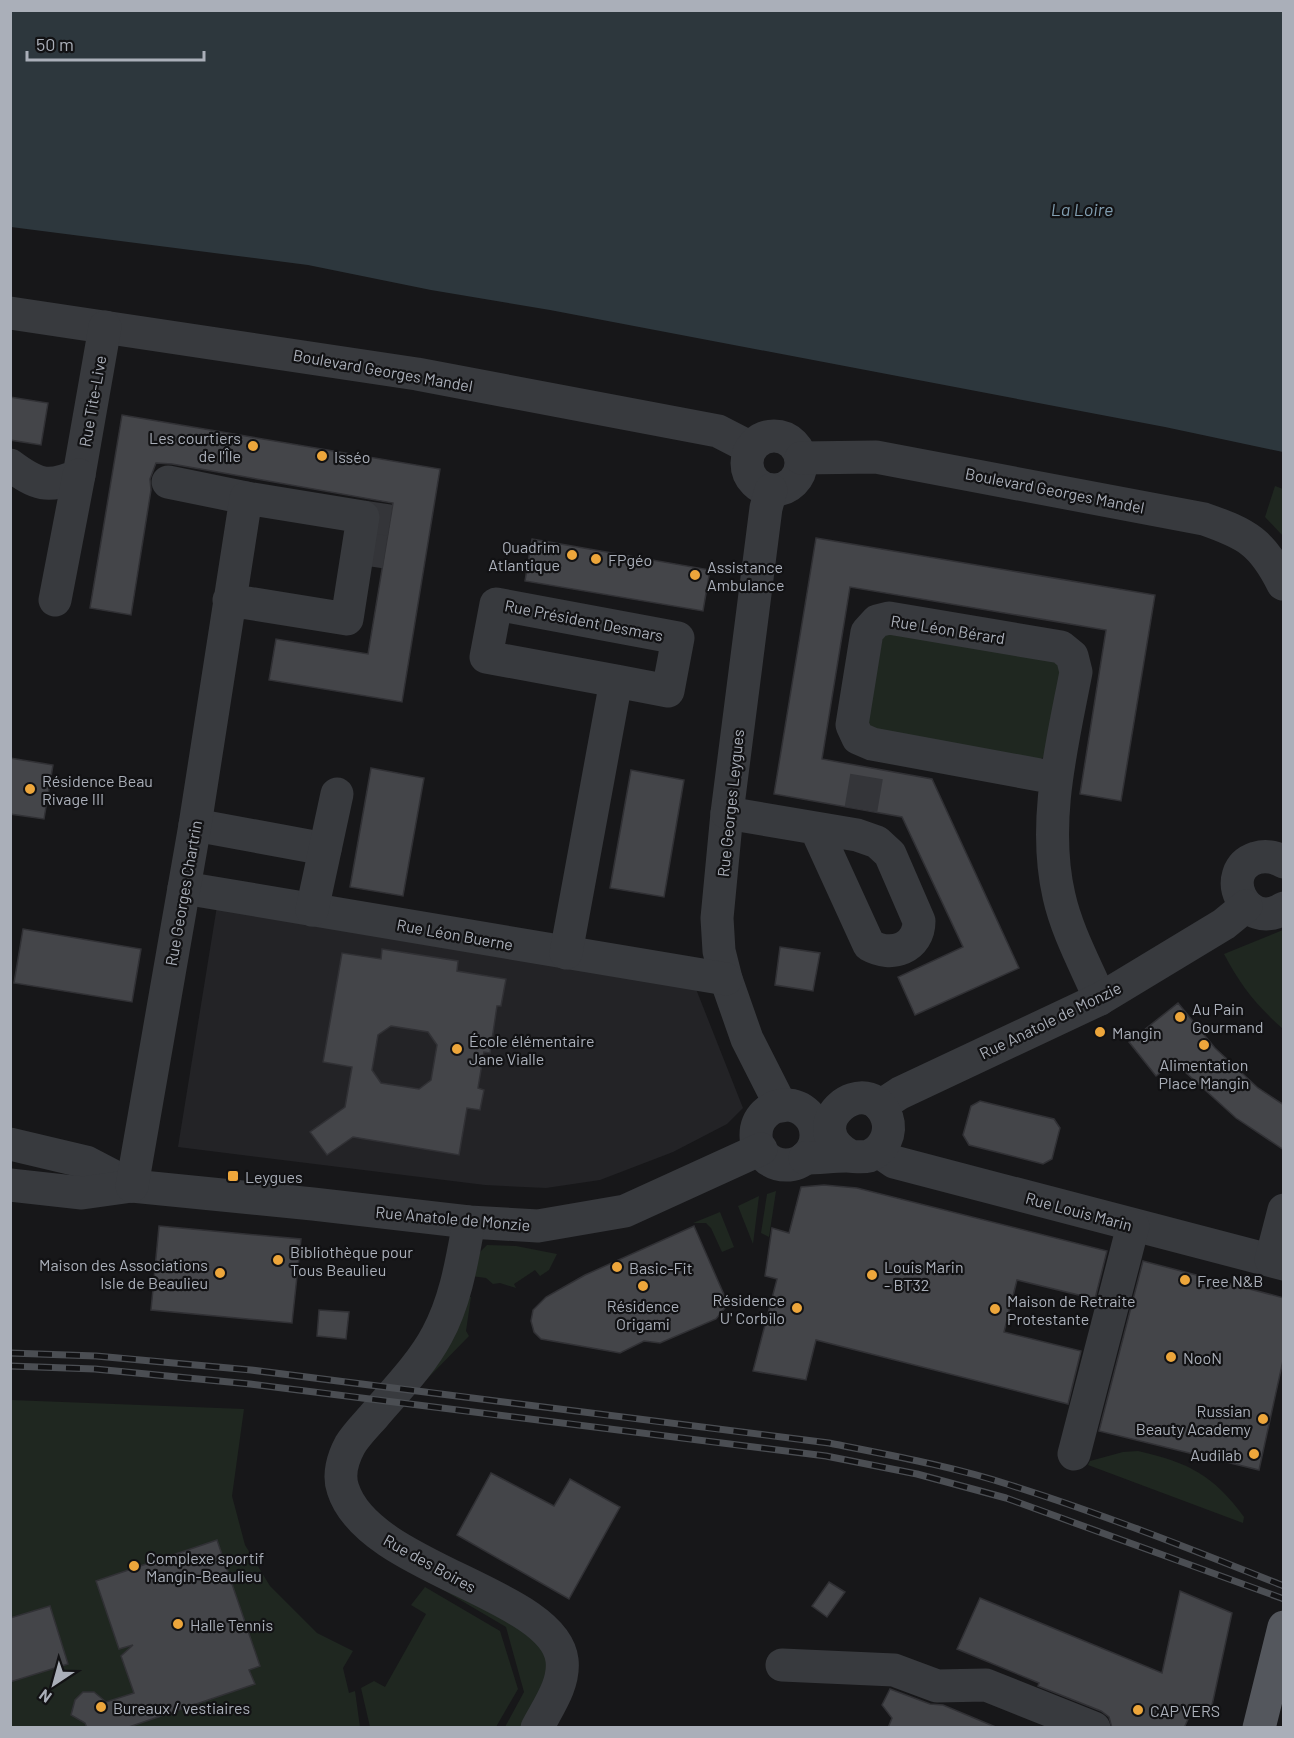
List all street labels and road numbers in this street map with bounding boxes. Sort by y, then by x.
street label: Boulevard Georges Mandel [292,345,474,395]
street label: Rue Tite-Live [75,354,109,448]
street label: Boulevard Georges Mandel [964,463,1146,517]
street label: Rue Président Desmars [503,595,665,645]
street label: Rue Léon Bérard [890,611,1006,647]
street label: Rue Georges Leygues [713,728,747,878]
street label: Rue Georges Chartrin [161,819,205,967]
street label: Rue Léon Buerne [395,914,515,954]
street label: Rue Anatole de Monzie [976,977,1124,1063]
street label: Rue Louis Marin [1024,1188,1134,1234]
street label: Rue Anatole de Monzie [375,1202,531,1234]
street label: Rue des Boires [380,1530,480,1596]

